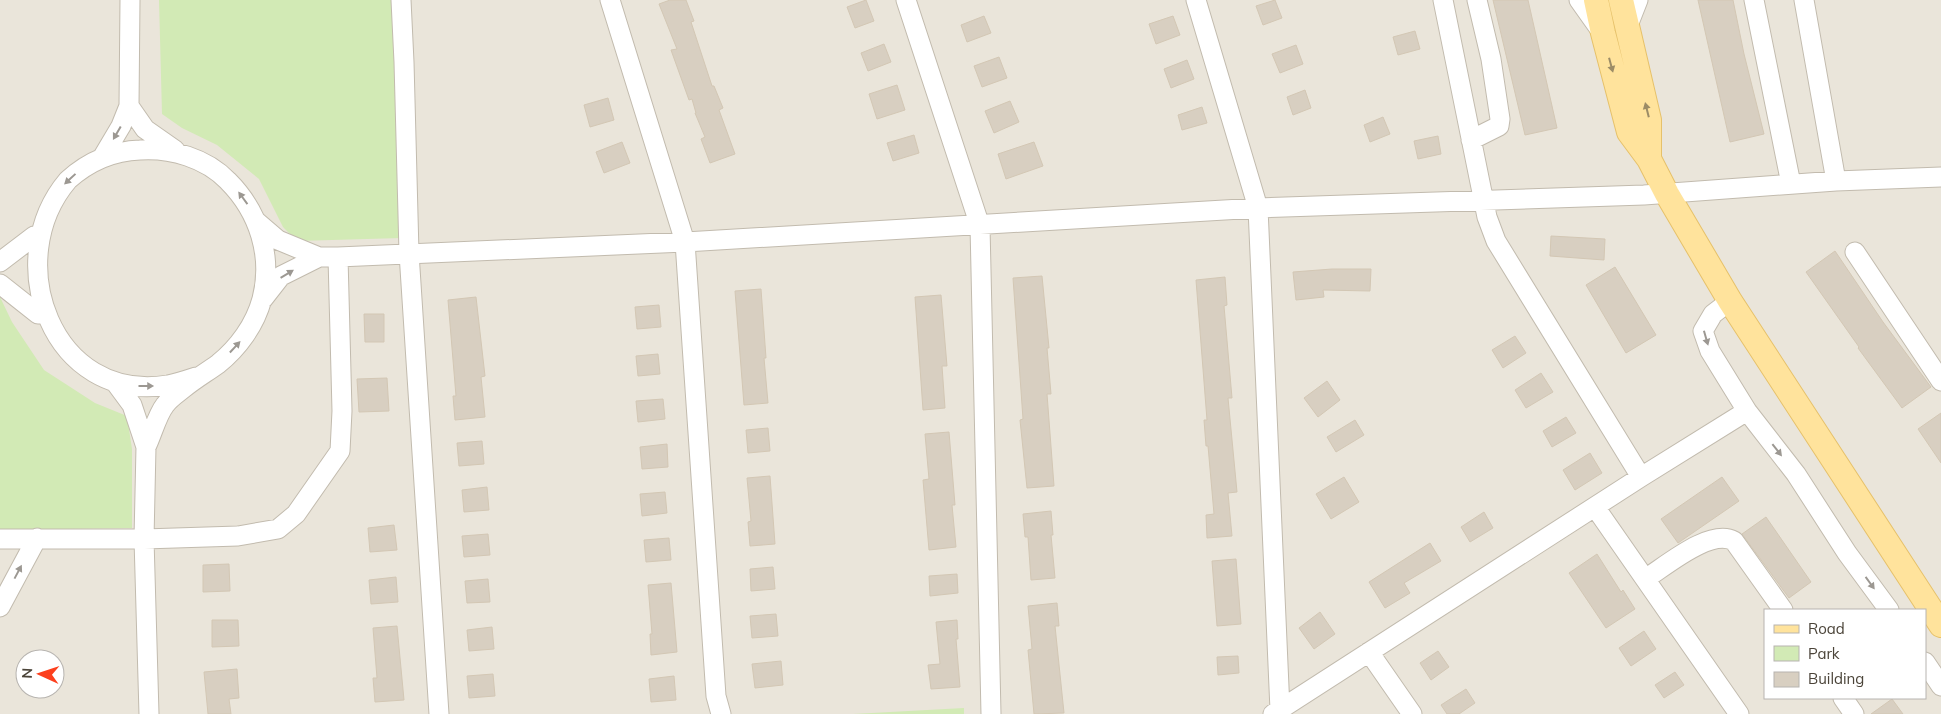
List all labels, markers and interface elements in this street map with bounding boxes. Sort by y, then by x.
one-way arrow [1607,57,1615,72]
one-way arrow [1643,103,1651,118]
one-way arrow [113,125,121,140]
one-way arrow [64,173,76,185]
one-way arrow [238,191,248,205]
one-way arrow [280,270,293,279]
one-way arrow [1702,331,1710,346]
one-way arrow [229,341,240,354]
one-way arrow [139,382,155,390]
one-way arrow [1771,443,1782,456]
one-way arrow [14,565,22,580]
one-way arrow [1864,576,1875,589]
legend [1764,609,1926,699]
text: Road [1808,619,1845,638]
text: Park [1808,644,1840,663]
north arrow [15,649,65,699]
text: N [18,668,36,679]
text: Building [1808,669,1864,688]

